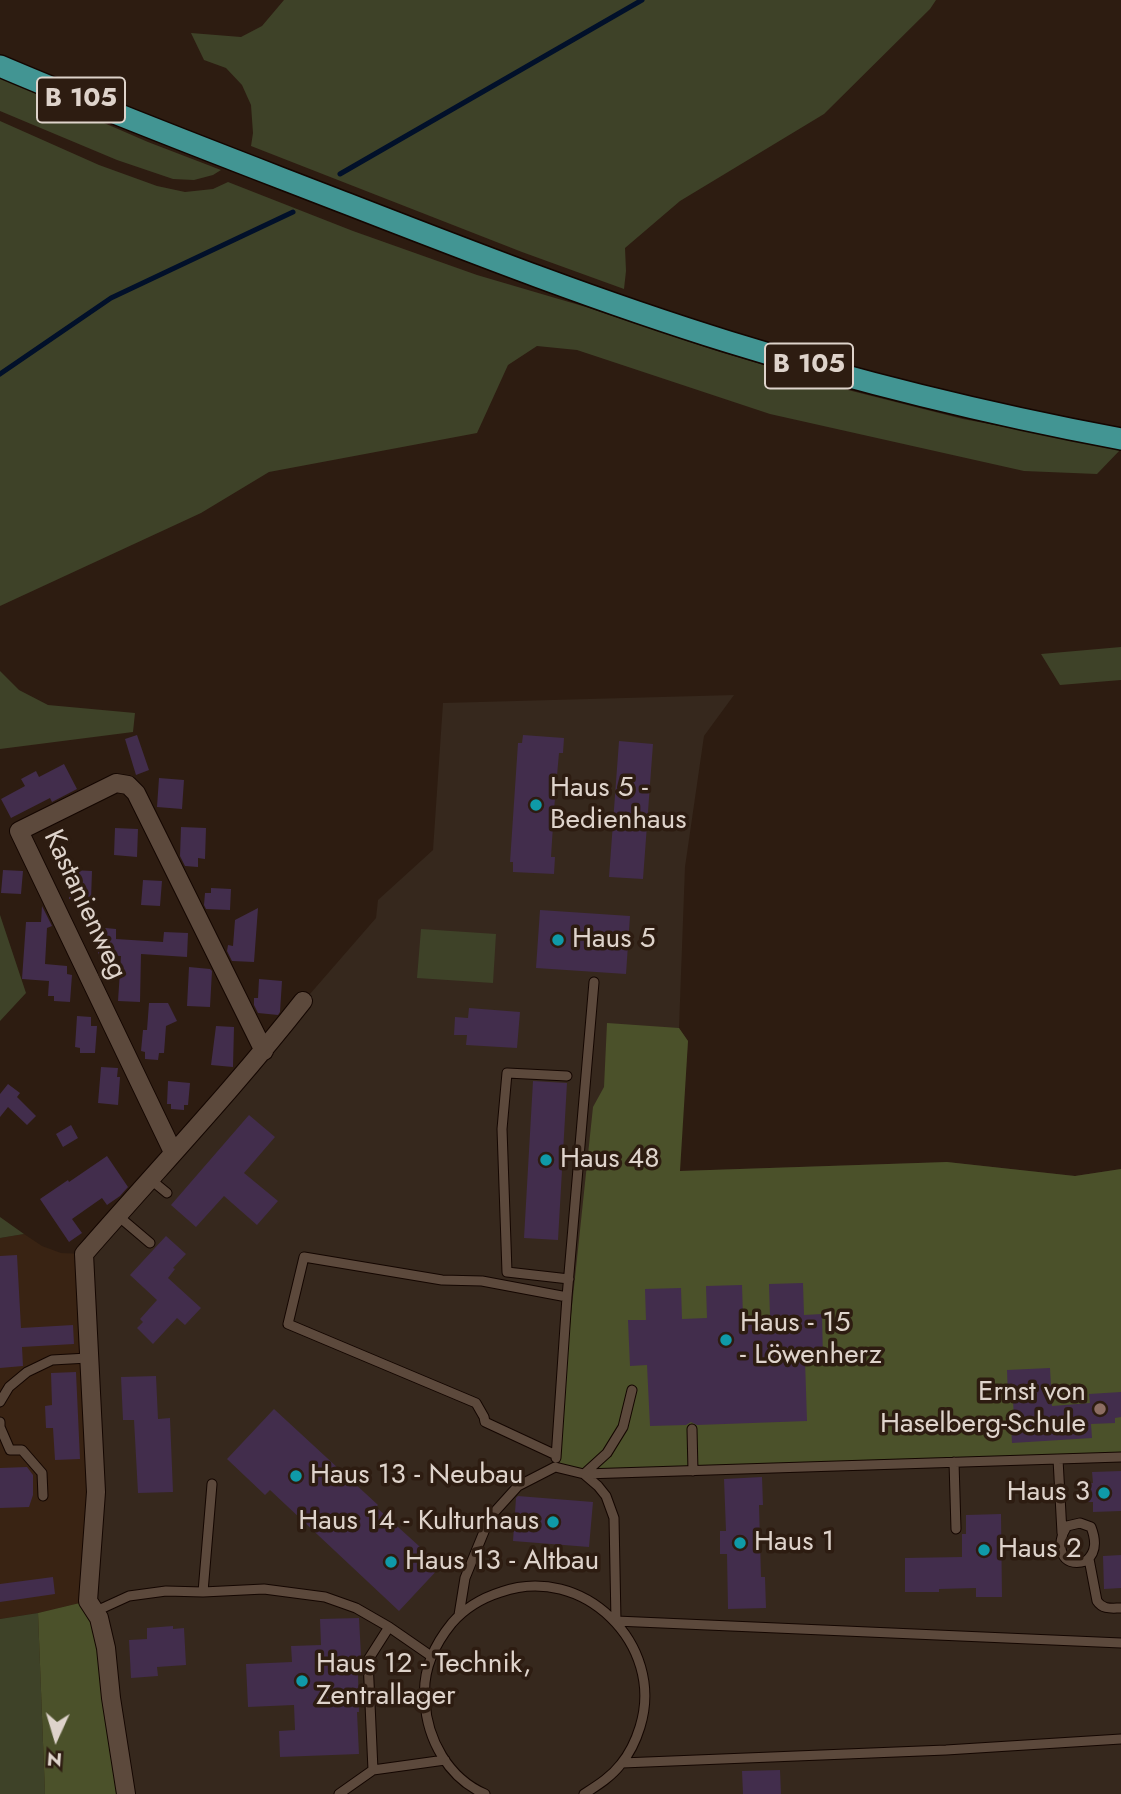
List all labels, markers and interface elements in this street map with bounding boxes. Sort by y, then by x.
road number: B 105 [37,78,125,122]
road number: B 105 [765,344,853,388]
place label: Haus 5 - Bedienhaus [550,772,687,838]
marker: Haus 5 - Bedienhaus [528,797,544,813]
street label: Kastanienweg [35,825,133,985]
place label: Haus 5 [572,923,656,957]
marker: Haus 5 [550,932,566,948]
place label: Haus 48 [560,1143,659,1177]
marker: Haus 48 [538,1152,554,1168]
place label: Haus - 15 - Löwenherz [740,1307,882,1373]
marker: Haus - 15 - Löwenherz [718,1332,734,1348]
place label: Ernst von Haselberg-Schule [880,1376,1086,1442]
marker: Ernst von Haselberg-Schule [1092,1401,1108,1417]
place label: Haus 13 - Neubau [310,1459,523,1493]
marker: Haus 13 - Neubau [288,1468,304,1484]
place label: Haus 3 [1007,1476,1090,1510]
marker: Haus 3 [1096,1485,1112,1501]
place label: Haus 14 - Kulturhaus [298,1505,539,1539]
marker: Haus 14 - Kulturhaus [545,1514,561,1530]
place label: Haus 1 [754,1526,834,1560]
place label: Haus 2 [998,1533,1082,1567]
marker: Haus 1 [732,1535,748,1551]
marker: Haus 2 [976,1542,992,1558]
place label: Haus 13 - Altbau [405,1545,599,1579]
marker: Haus 13 - Altbau [383,1554,399,1570]
place label: Haus 12 - Technik, Zentrallager [316,1648,532,1714]
marker: Haus 12 - Technik, Zentrallager [294,1673,310,1689]
north arrow [21,1703,91,1773]
text: N [46,1745,63,1773]

